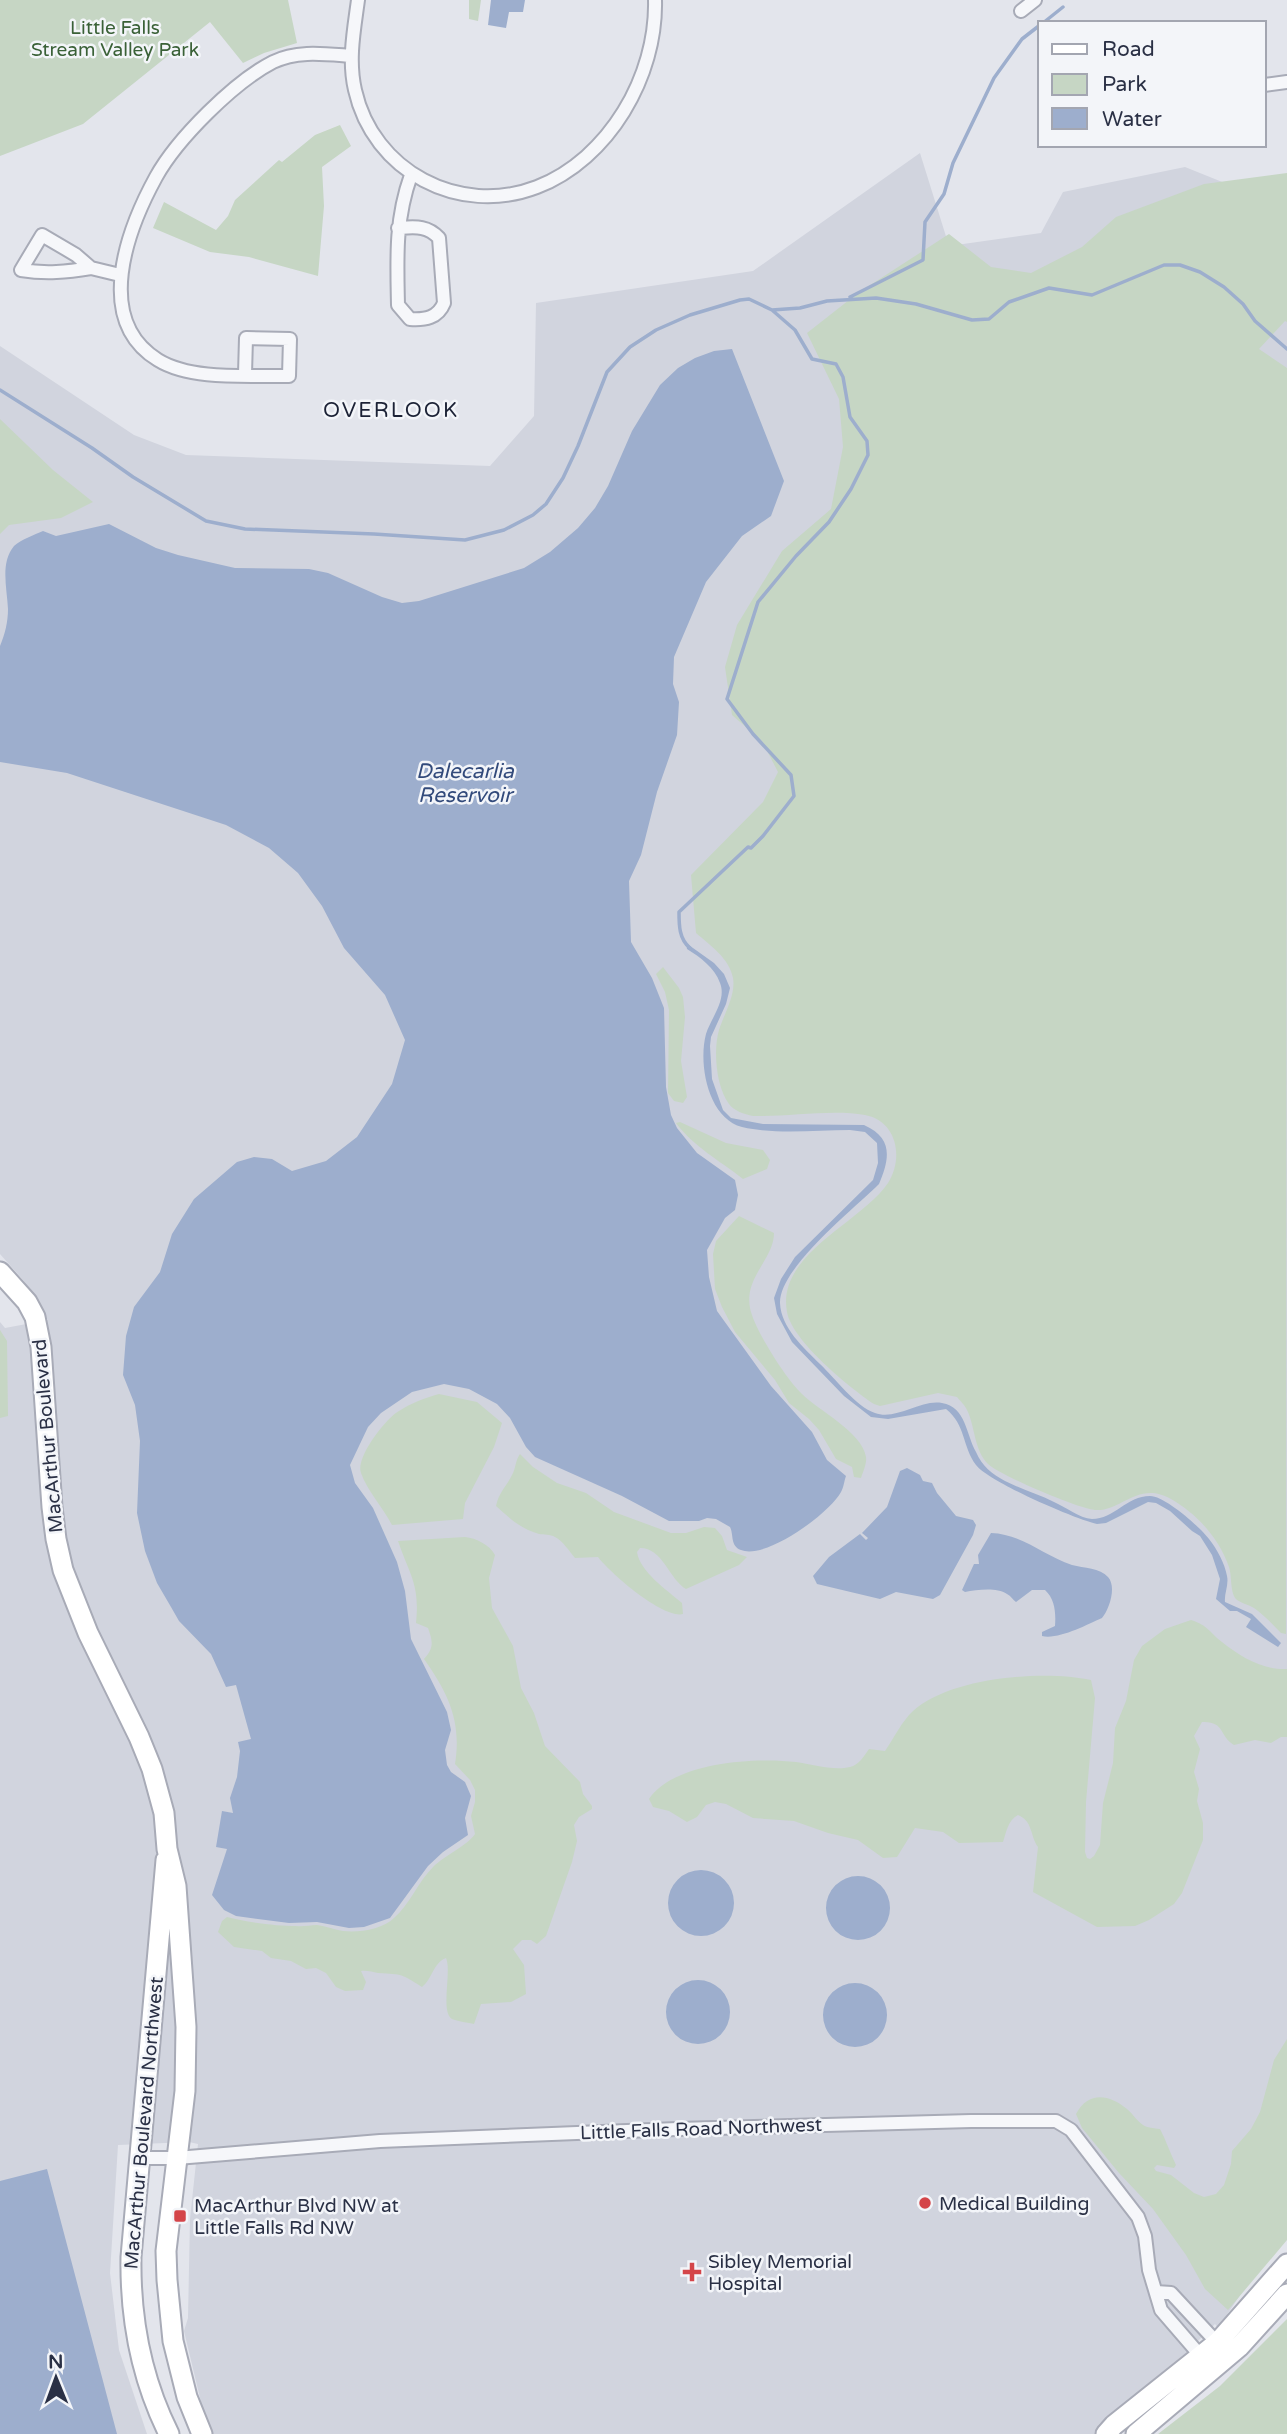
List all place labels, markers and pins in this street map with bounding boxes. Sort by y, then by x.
place label: Medical Building [939,2193,1089,2215]
place label: MacArthur Blvd NW at Little Falls Rd NW [194,2195,399,2239]
marker: Medical Building [917,2195,933,2211]
marker: MacArthur Blvd NW at Little Falls Rd NW [172,2208,188,2224]
place label: Sibley Memorial Hospital [708,2251,852,2295]
marker: Sibley Memorial Hospital [682,2262,702,2282]

